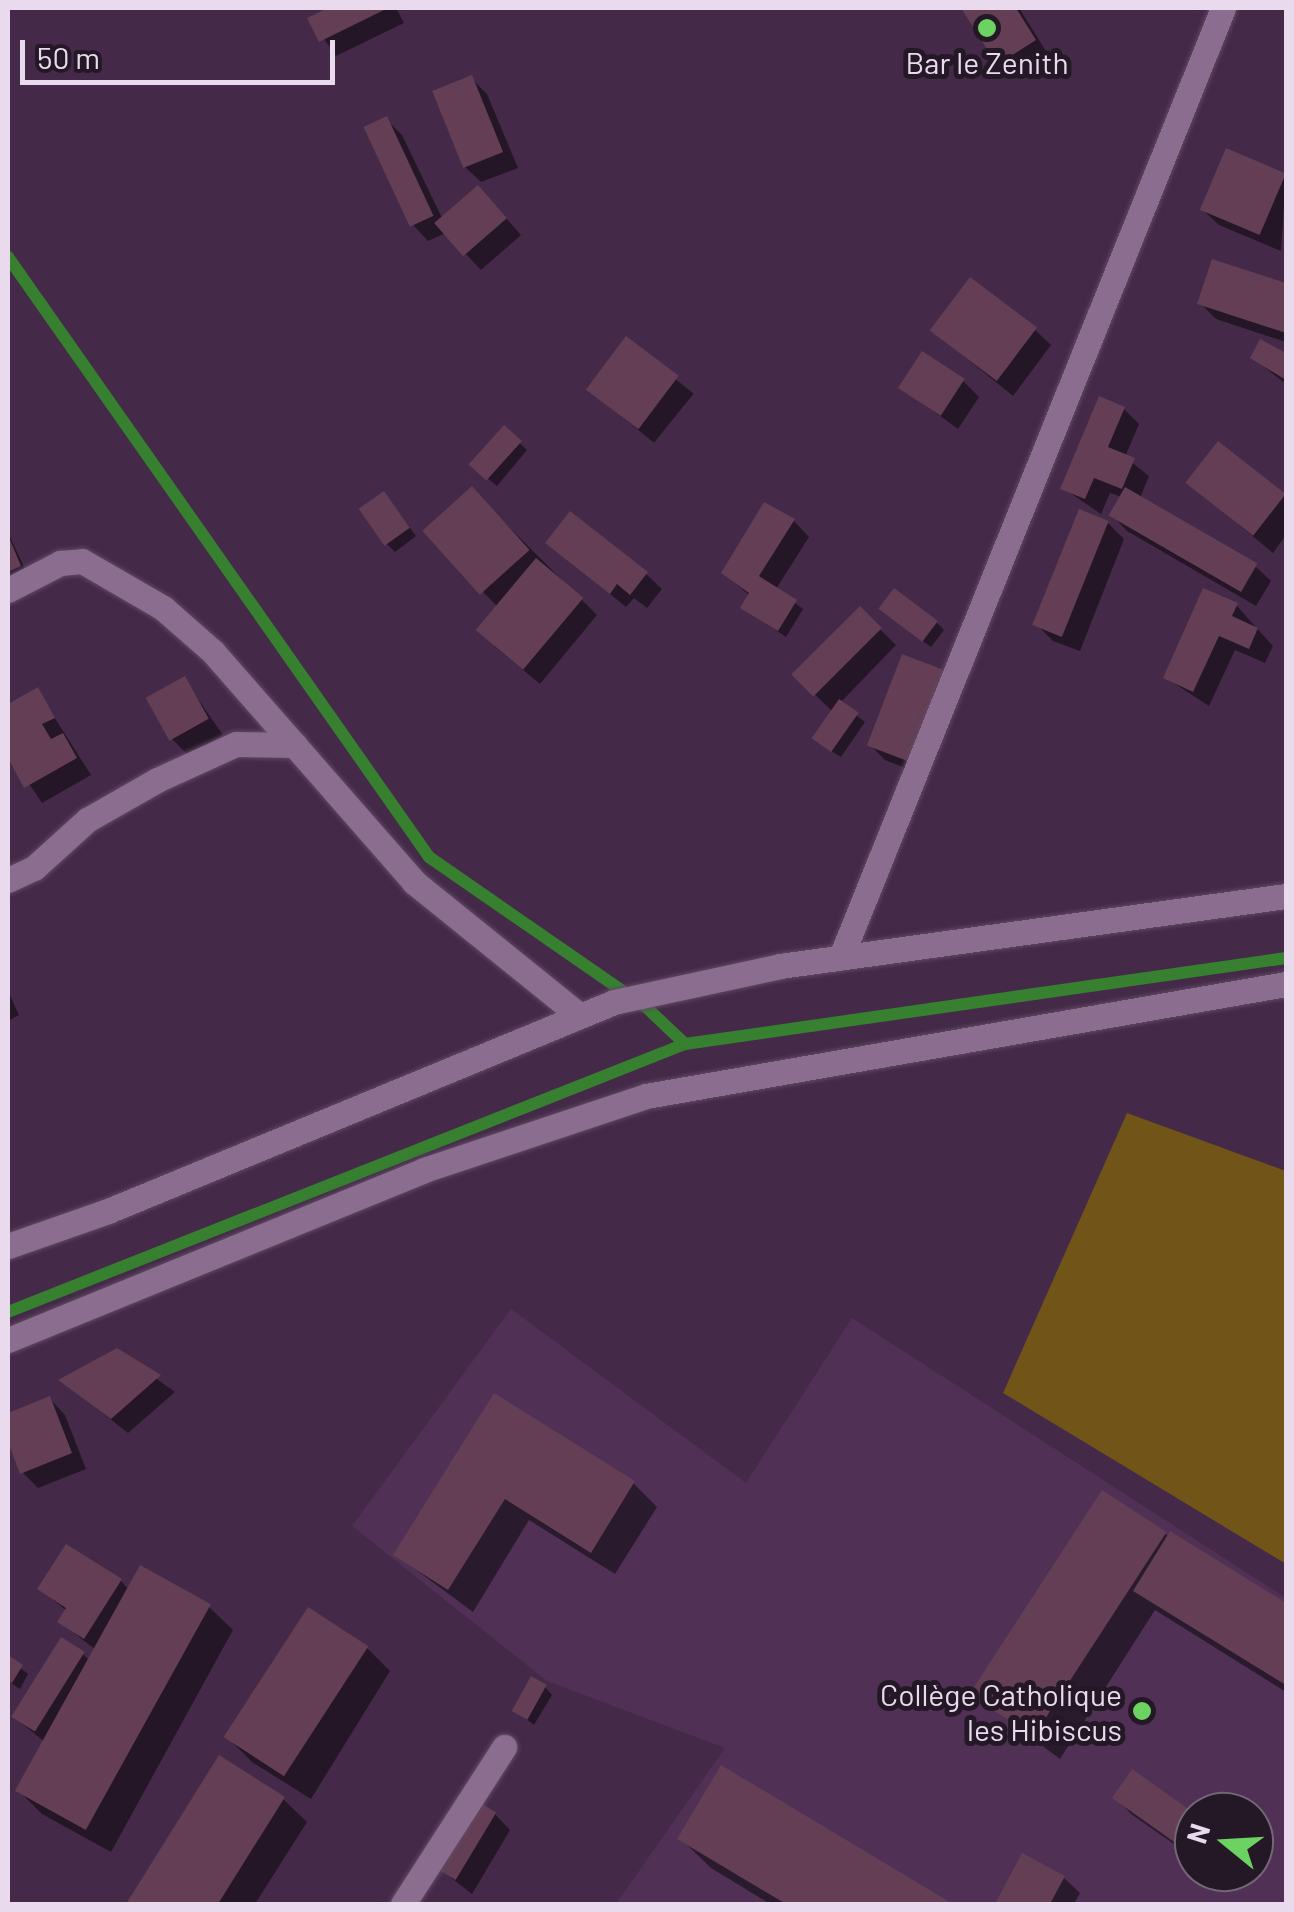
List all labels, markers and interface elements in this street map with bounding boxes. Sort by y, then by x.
marker: Bar le Zenith [976,17,998,39]
scale bar [25,20,340,82]
text: 50 m [37,39,100,75]
place label: Bar le Zenith [905,44,1069,80]
place label: Collège Catholique les Hibiscus [880,1676,1122,1746]
marker: Collège Catholique les Hibiscus [1131,1700,1153,1722]
north arrow [1174,1792,1274,1892]
text: N [1178,1819,1216,1847]

